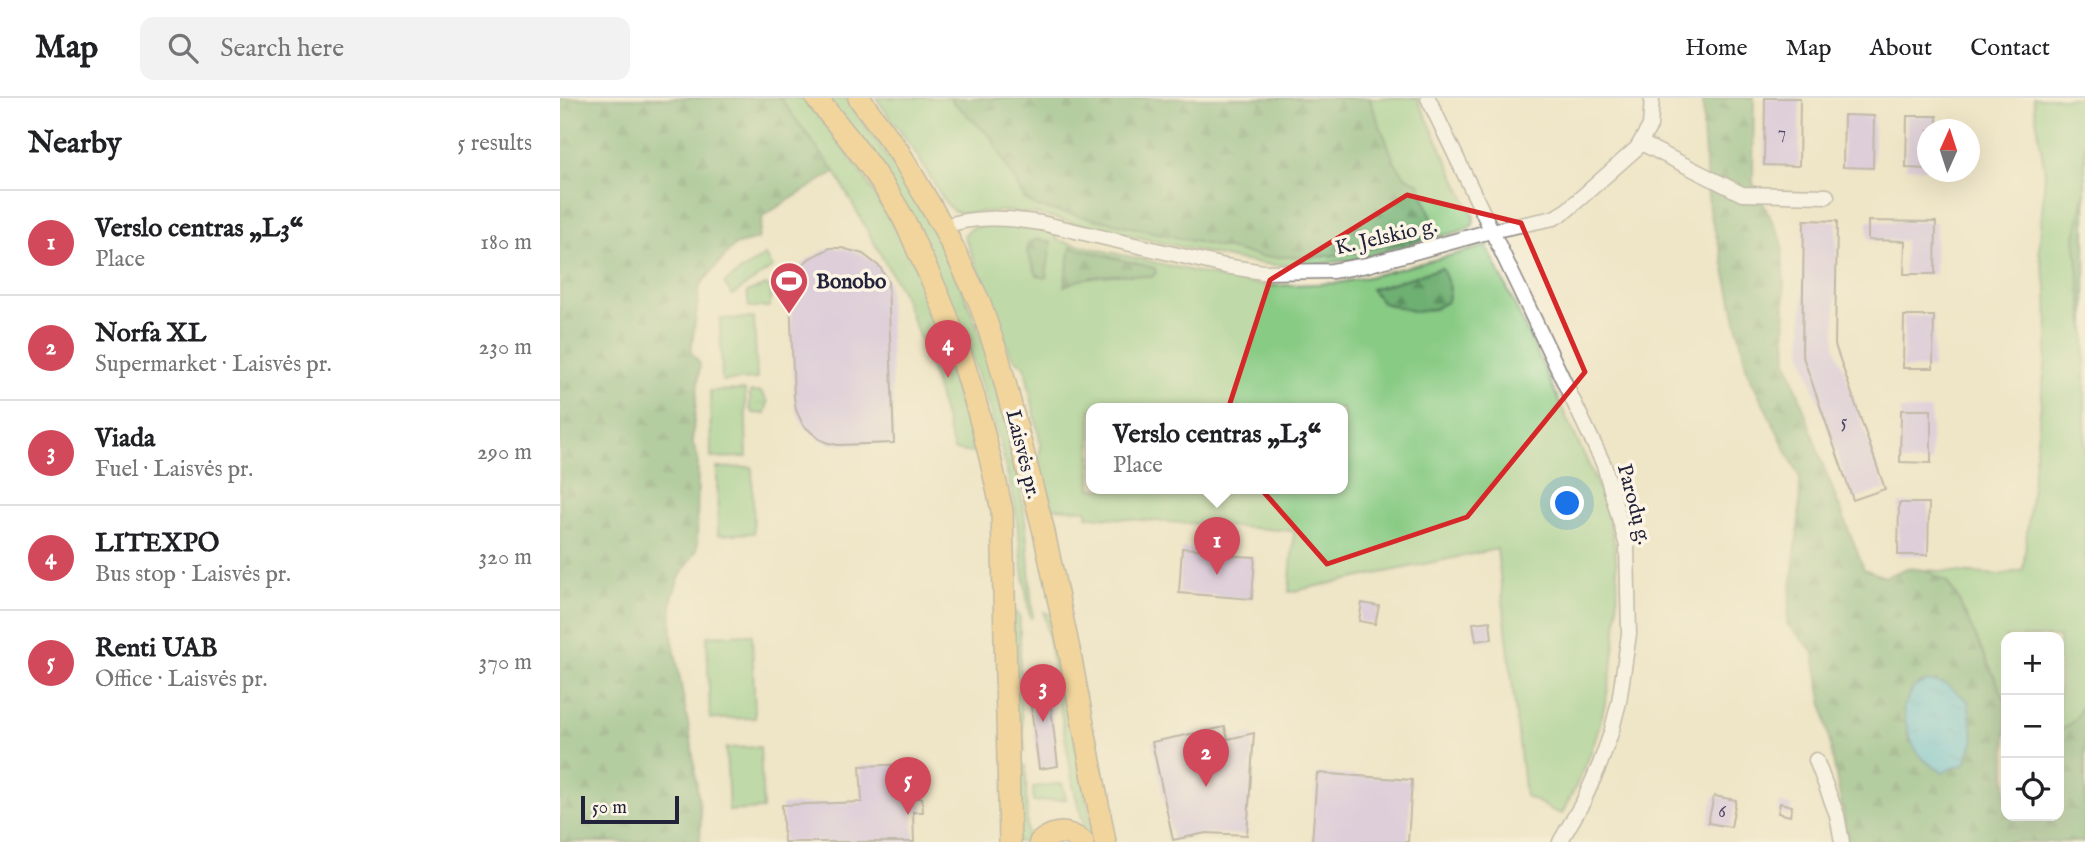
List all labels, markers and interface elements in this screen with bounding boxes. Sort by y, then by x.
search box [140,17,630,80]
text: Map [35,27,98,69]
icon: search [164,29,202,67]
text: Search here [220,32,344,65]
text: Home [1685,33,1748,64]
text: Map [1786,33,1832,64]
text: About [1870,33,1932,64]
text: Contact [1970,33,2050,64]
north arrow [1917,119,1980,182]
house number: 7 [1778,122,1786,145]
text: Nearby [28,125,121,163]
text: 5 results [457,129,532,158]
text: Verslo centras „L3“ [95,212,303,245]
street label: K. Jelskio g. [1333,213,1440,262]
text: 1 [47,228,55,257]
text: 180 m [480,228,532,257]
text: Place [95,245,145,274]
sports icon: Bonobo [768,260,810,315]
place label: Bonobo [816,269,887,296]
text: Norfa XL [95,317,206,350]
pin: 4 [925,320,971,378]
text: 2 [46,333,56,362]
text: 230 m [479,333,532,362]
text: Supermarket · Laisvės pr. [95,350,332,379]
popup [1086,403,1348,494]
street label: Laisvės pr. [998,407,1047,502]
house number: 5 [1841,411,1848,434]
text: Verslo centras „L3“ [1113,418,1321,451]
text: Viada [95,422,155,455]
text: 3 [47,438,55,467]
text: 290 m [477,438,532,467]
text: Place [1113,451,1163,480]
text: Fuel · Laisvės pr. [95,455,253,484]
street label: Parodų g. [1610,461,1657,548]
your location [1550,486,1584,520]
pin: 1 [1194,517,1240,575]
text: LITEXPO [95,527,219,560]
text: 4 [45,543,57,572]
text: 320 m [479,543,532,572]
text: Bus stop · Laisvės pr. [95,560,291,589]
text: Renti UAB [95,632,218,665]
map controls [2001,632,2064,821]
button: + [2001,632,2064,695]
text: 5 [47,648,55,677]
text: 370 m [479,648,532,677]
pin: 3 [1020,664,1066,722]
text: Office · Laisvės pr. [95,665,267,694]
button: − [2001,695,2064,758]
pin: 2 [1183,729,1229,787]
pin: 5 [885,757,931,815]
button: locate [2001,758,2064,821]
scale bar [581,793,679,825]
text: 50 m [592,796,627,820]
house number: 6 [1718,801,1726,824]

